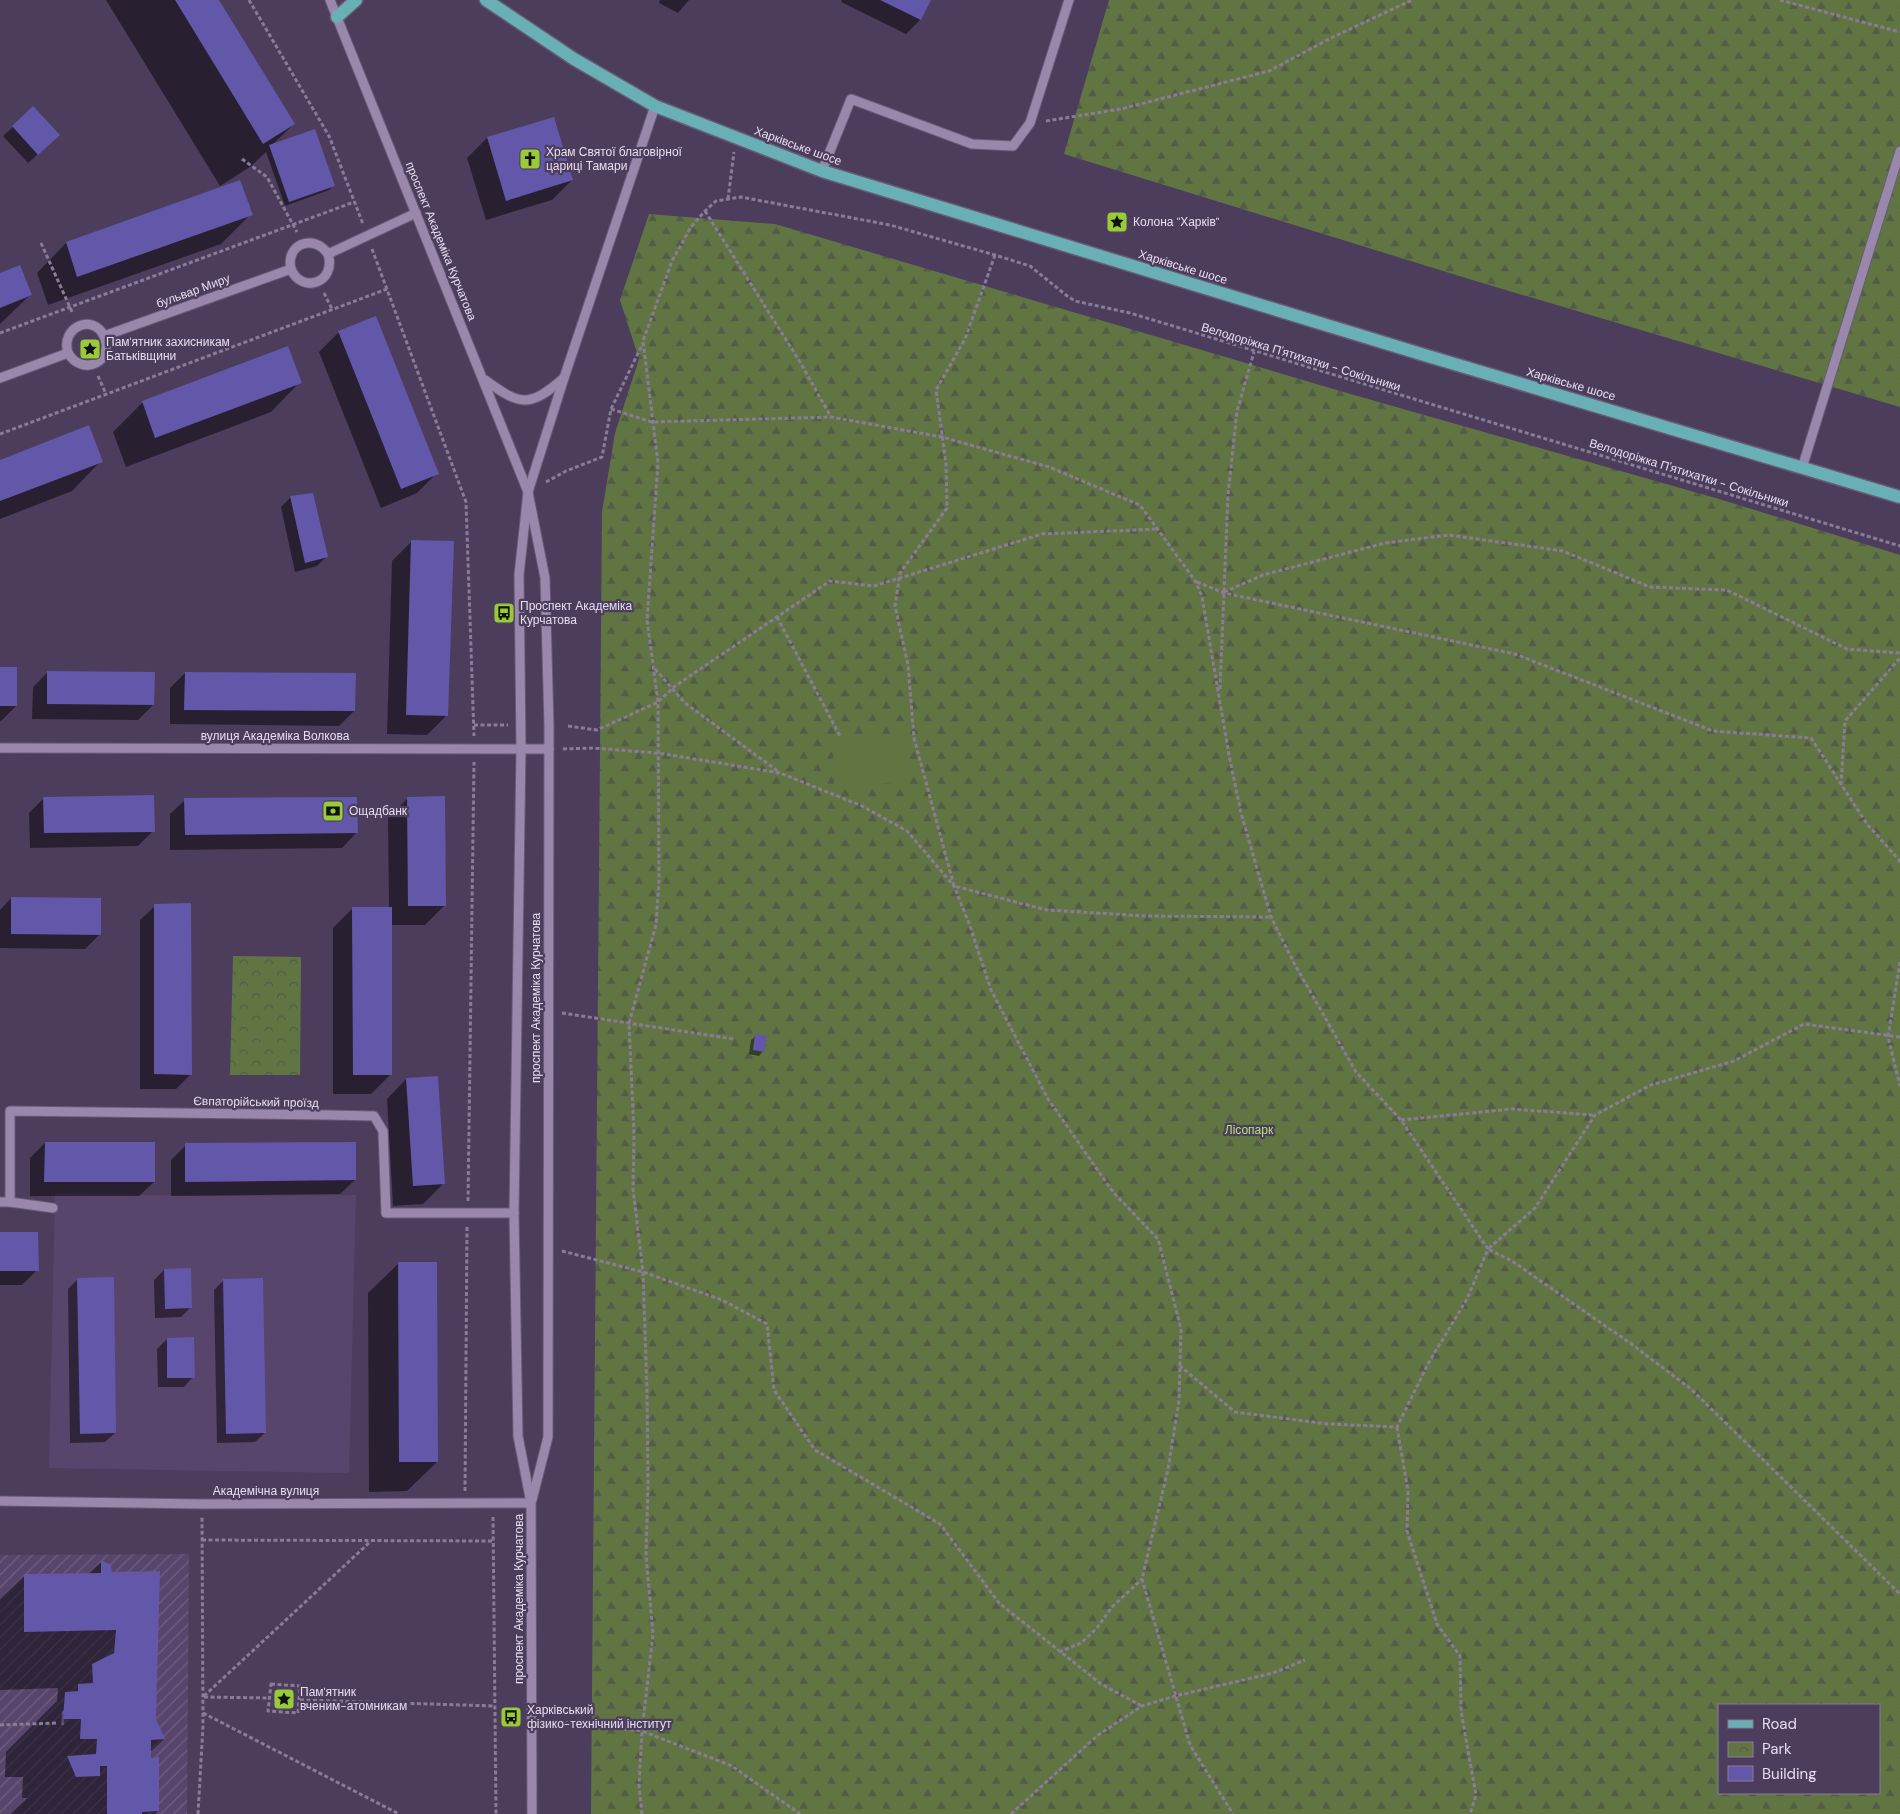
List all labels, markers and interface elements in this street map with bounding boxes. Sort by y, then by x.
street label: Харківське шосе [752,123,844,169]
place label: Храм Святої благовірної цариці Тамари [546,144,683,174]
church icon: Храм Святої благовірної цариці Тамари [518,147,542,171]
street label: проспект Академіка Курчатова [402,159,480,323]
place icon: Колона "Харків" [1105,210,1129,234]
place label: Колона "Харків" [1133,214,1220,230]
street label: Харківське шосе [1137,246,1230,288]
street label: бульвар Миру [154,270,232,312]
street label: Велодоріжка П'ятихатки - Сокільники [1199,319,1403,395]
place label: Пам'ятник захисникам Батьківщини [106,334,230,364]
place icon: Пам'ятник захисникам Батьківщини [78,337,102,361]
street label: Харківське шосе [1525,364,1618,404]
street label: Велодоріжка П'ятихатки - Сокільники [1587,435,1791,511]
place label: Проспект Академіка Курчатова [520,598,633,628]
bus stop icon: Проспект Академіка Курчатова [492,601,516,625]
street label: вулиця Академіка Волкова [201,728,350,744]
bank icon: Ощадбанк [321,799,345,823]
place label: Ощадбанк [349,803,408,819]
street label: проспект Академіка Курчатова [528,913,544,1083]
street label: Євпаторійський проїзд [193,1093,319,1111]
park label: Лісопарк [1225,1122,1274,1138]
street label: Академічна вулиця [213,1483,319,1499]
street label: проспект Академіка Курчатова [511,1514,527,1684]
place label: Пам'ятник вченим-атомникам [300,1684,407,1714]
place icon: Пам'ятник вченим-атомникам [272,1687,296,1711]
place label: Харківський фізико-технічний інститут [527,1702,672,1732]
legend [1718,1704,1880,1794]
bus stop icon: Харківський фізико-технічний інститут [499,1705,523,1729]
text: Road [1762,1714,1797,1734]
text: Park [1762,1739,1792,1759]
text: Building [1762,1764,1817,1784]

